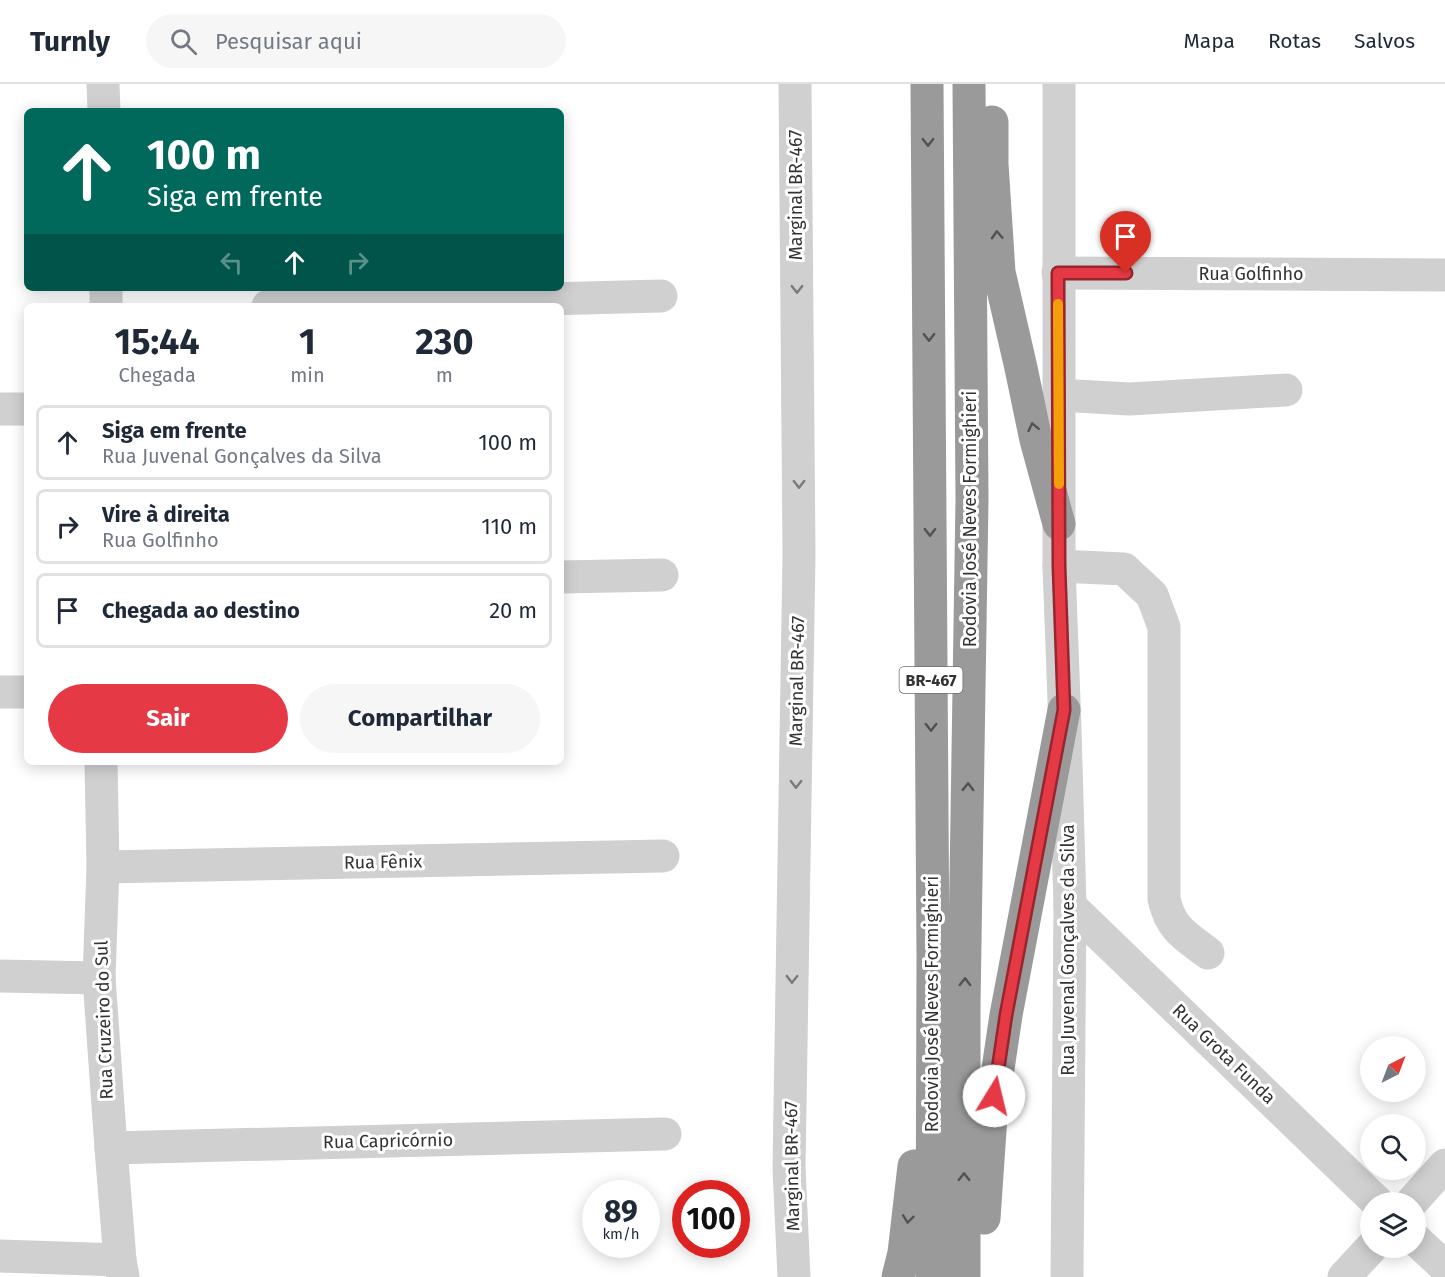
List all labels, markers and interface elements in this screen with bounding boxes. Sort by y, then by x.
search box [146,14,566,68]
text: Turnly [30,25,110,58]
icon: search [167,25,200,58]
text: Pesquisar aqui [215,28,362,55]
text: Mapa [1184,28,1235,54]
text: Rotas [1268,28,1321,54]
text: Salvos [1354,28,1415,54]
text: 100 m [147,130,261,180]
street label: Marginal BR-467 [785,130,807,260]
icon: ahead [48,132,126,210]
one-way arrow [922,138,934,147]
text: Siga em frente [147,181,323,213]
pin [1100,211,1151,273]
icon: arrive [1109,220,1142,253]
one-way arrow [990,231,1003,240]
icon: left [215,246,248,279]
icon: ahead [278,246,311,279]
icon: right [341,246,374,279]
street label: Rua Golfinho [1198,263,1304,285]
one-way arrow [791,285,803,294]
text: 15:44 [115,320,200,364]
text: 1 [299,320,316,364]
text: 230 [415,320,473,364]
one-way arrow [923,333,935,342]
text: Chegada [118,363,196,387]
text: min [290,363,325,387]
text: m [436,363,453,387]
street label: Rodovia José Neves Formighieri [959,391,981,647]
text: Siga em frente [102,417,247,444]
one-way arrow [1027,422,1040,432]
icon: ahead [51,426,84,459]
text: 100 m [478,429,537,456]
text: Rua Juvenal Gonçalves da Silva [102,444,382,468]
one-way arrow [793,480,805,489]
text: Vire à direita [102,501,230,528]
icon: right [51,510,84,543]
text: 110 m [481,513,537,540]
text: Rua Golfinho [102,528,219,552]
one-way arrow [924,528,936,537]
icon: arrive [51,594,84,627]
text: Chegada ao destino [102,597,300,624]
text: 20 m [489,597,537,624]
street label: Marginal BR-467 [785,616,809,746]
road number: BR-467 [900,667,962,693]
button: Sair [48,684,288,753]
button: Compartilhar [300,684,540,753]
one-way arrow [925,723,937,732]
one-way arrow [789,780,802,789]
one-way arrow [961,782,974,791]
street label: Rua Juvenal Gonçalves da Silva [1057,824,1079,1076]
street label: Rua Fênix [344,850,423,874]
street label: Rodovia José Neves Formighieri [921,876,943,1132]
street label: Rua Cruzeiro do Sul [90,940,118,1100]
one-way arrow [786,975,799,984]
one-way arrow [959,977,971,986]
street label: Rua Grota Funda [1168,999,1280,1109]
north arrow [1360,1036,1426,1102]
map controls [1360,1036,1426,1258]
position arrow [962,1064,1026,1128]
street label: Marginal BR-467 [780,1101,804,1231]
button: search [1360,1114,1426,1180]
street label: Rua Capricórnio [323,1129,453,1153]
one-way arrow [958,1172,970,1181]
speed limit sign: 100 [672,1180,750,1258]
button: layers [1360,1192,1426,1258]
text: 89 [604,1194,638,1230]
one-way arrow [902,1215,914,1224]
text: km/h [602,1225,640,1243]

